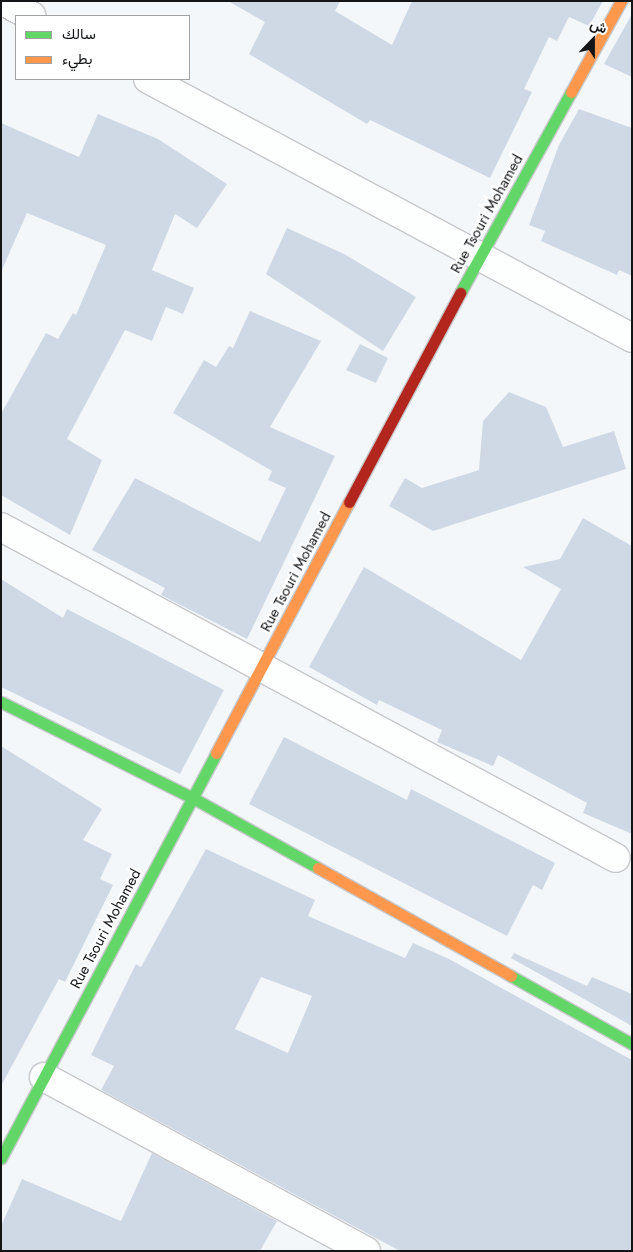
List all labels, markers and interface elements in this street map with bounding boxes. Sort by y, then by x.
text: ش [587,14,610,39]
legend [15,15,190,80]
north arrow [568,15,618,65]
text: سالك [62,23,96,45]
text: بطيء [62,48,92,70]
street label: Rue Tsouri Mohamed [447,151,527,277]
street label: Rue Tsouri Mohamed [257,509,335,635]
street label: Rue Tsouri Mohamed [67,866,145,992]

